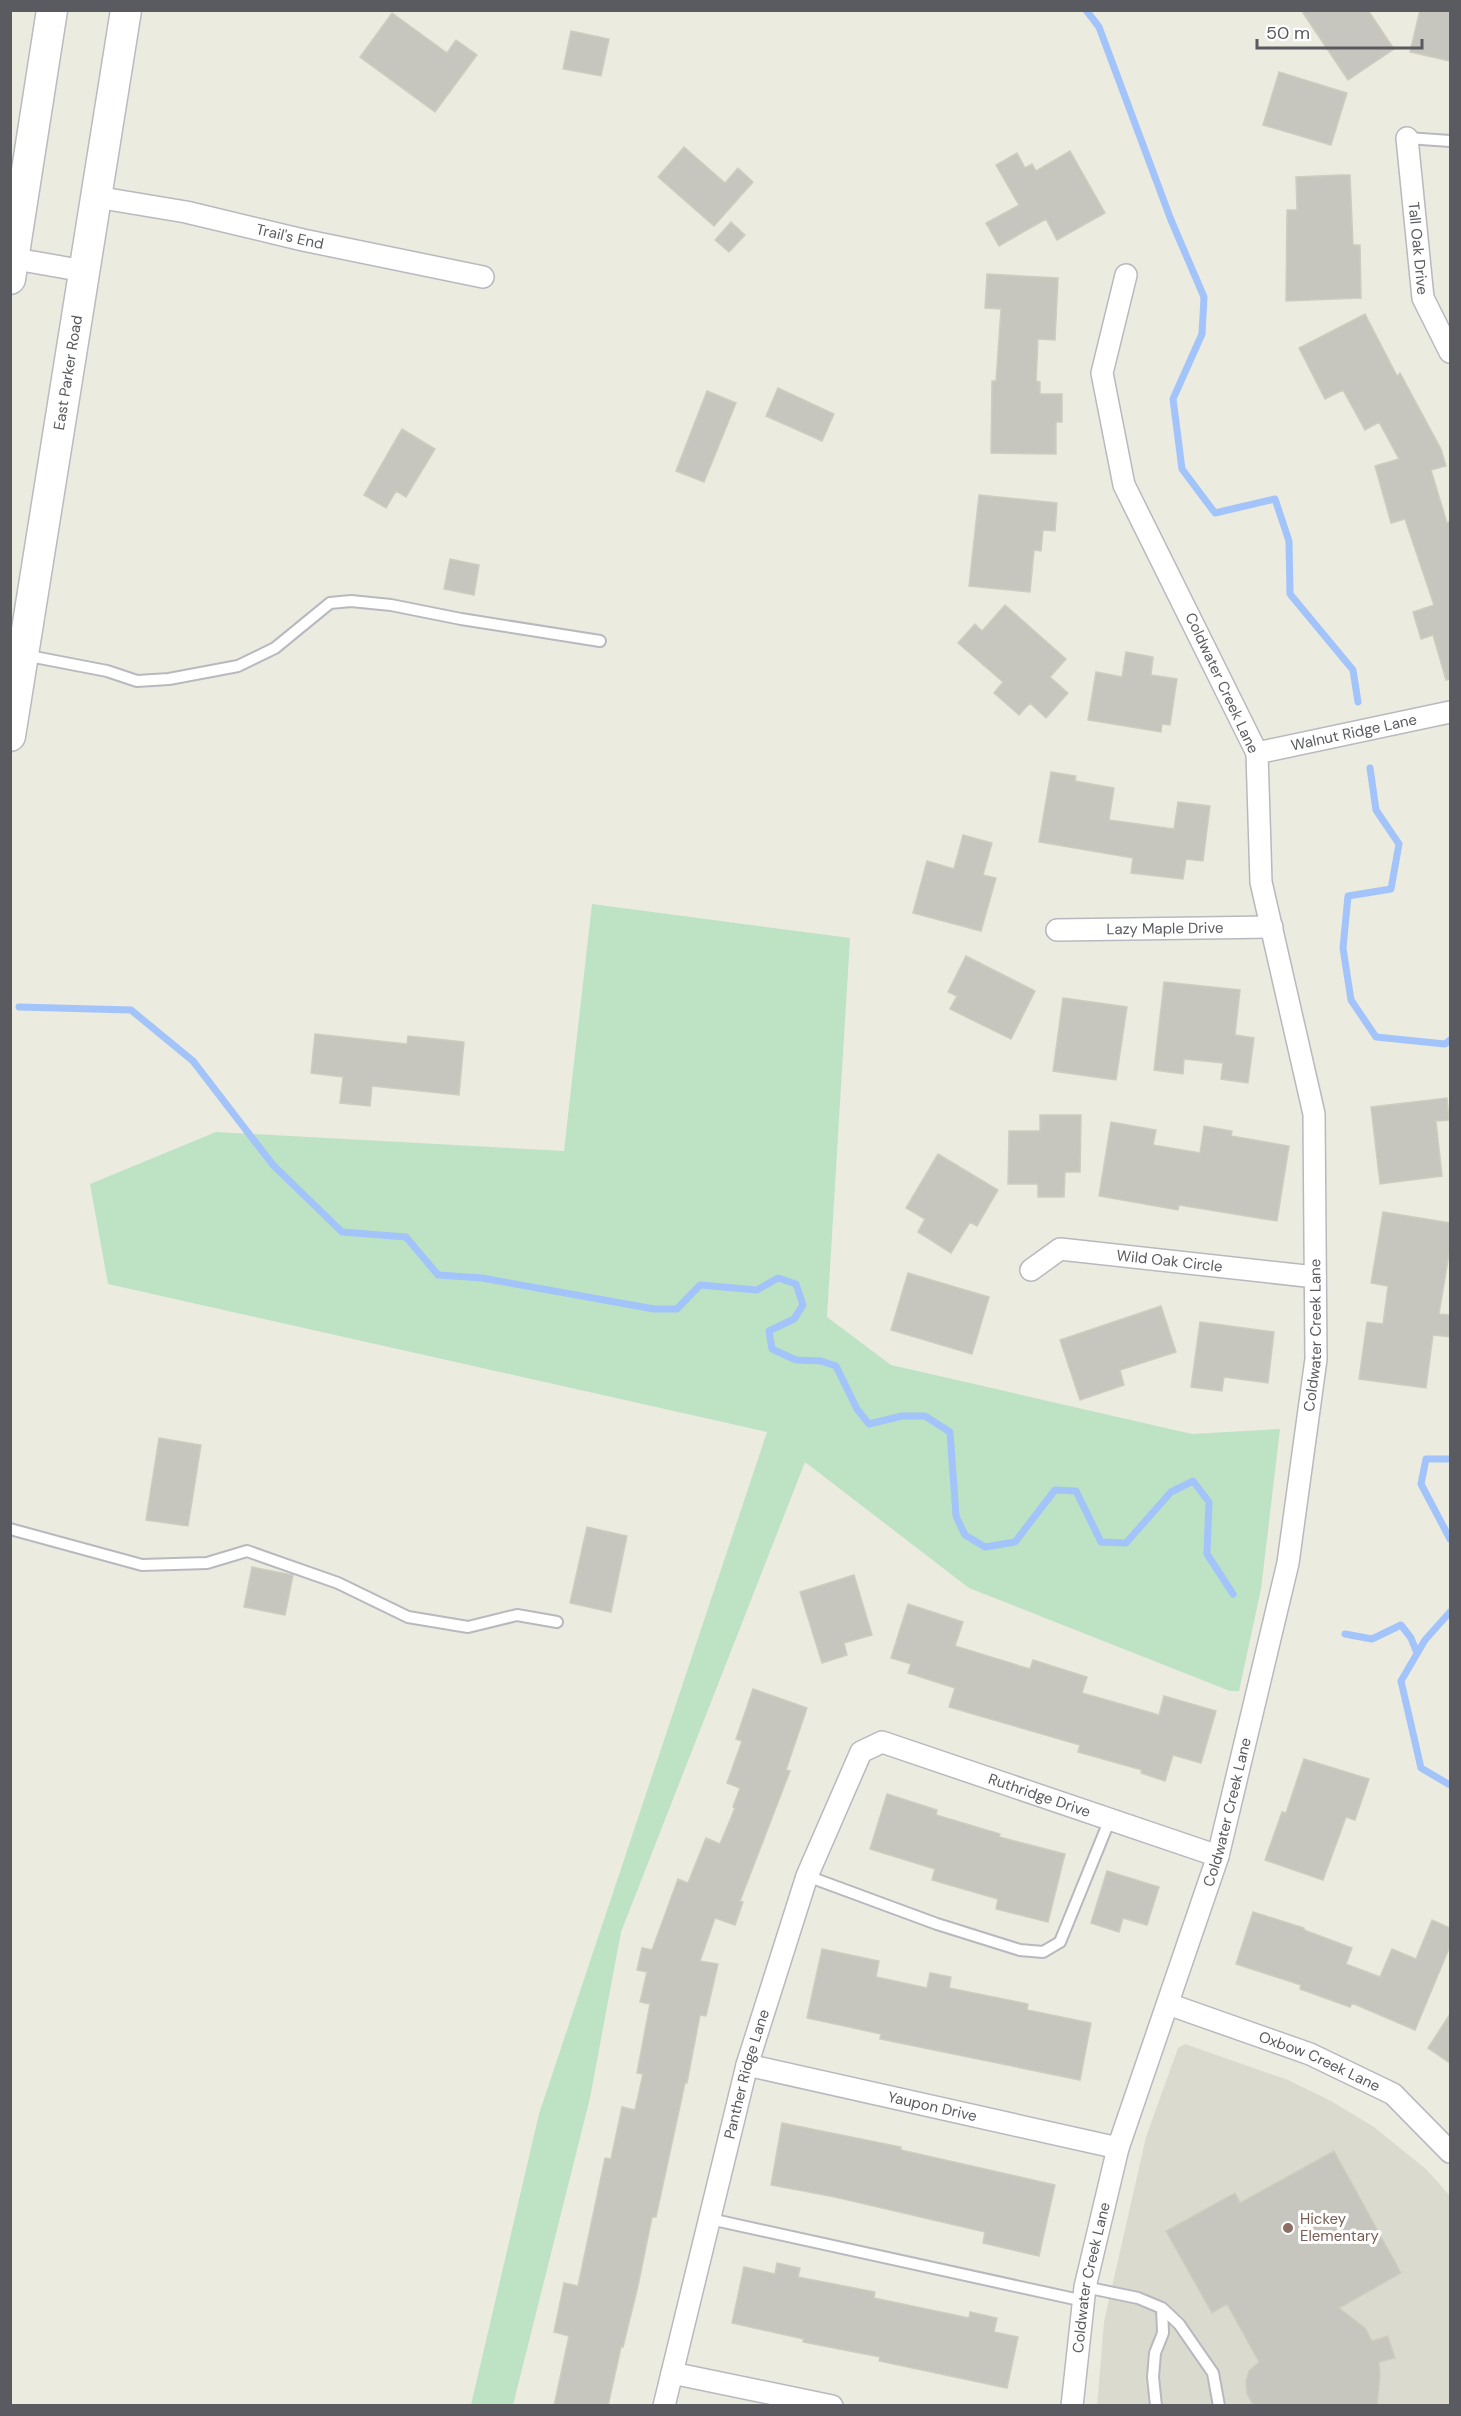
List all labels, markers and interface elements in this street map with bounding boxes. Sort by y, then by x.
scale bar [1257,12,1422,50]
text: 50 m [1266,21,1310,45]
street label: Tall Oak Drive [1403,201,1433,296]
street label: Trail's End [254,219,325,254]
street label: East Parker Road [49,314,87,431]
street label: Coldwater Creek Lane [1181,609,1263,757]
street label: Walnut Ridge Lane [1289,709,1419,756]
street label: Lazy Maple Drive [1106,918,1224,939]
street label: Wild Oak Circle [1116,1245,1224,1277]
street label: Coldwater Creek Lane [1299,1259,1326,1413]
street label: Coldwater Creek Lane [1198,1736,1256,1889]
street label: Ruthridge Drive [986,1769,1093,1822]
street label: Panther Ridge Lane [719,2007,774,2141]
street label: Oxbow Creek Lane [1256,2027,1383,2096]
street label: Yaupon Drive [886,2087,979,2126]
street label: Coldwater Creek Lane [1068,2200,1115,2354]
place label: Hickey Elementary [1300,2209,1379,2246]
marker: Hickey Elementary [1281,2221,1295,2235]

